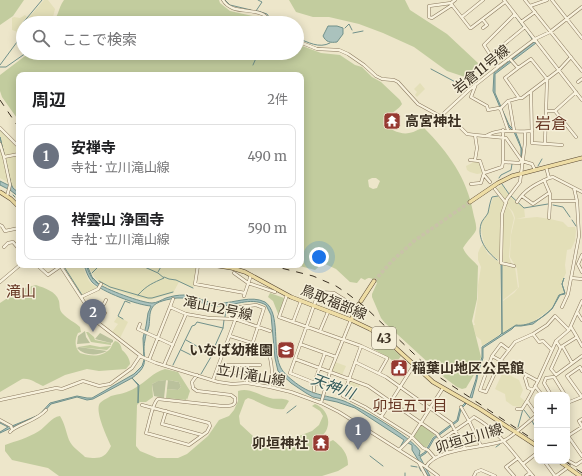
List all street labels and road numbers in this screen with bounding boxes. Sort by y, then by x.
street label: 岩倉11号線 [449,41,513,97]
street label: 鳥取福部線 [298,281,370,323]
street label: 滝山12号線 [182,292,254,324]
road number: 43 [372,327,396,349]
street label: 立川滝山線 [215,360,287,390]
street label: 卯垣立川線 [433,419,505,457]

